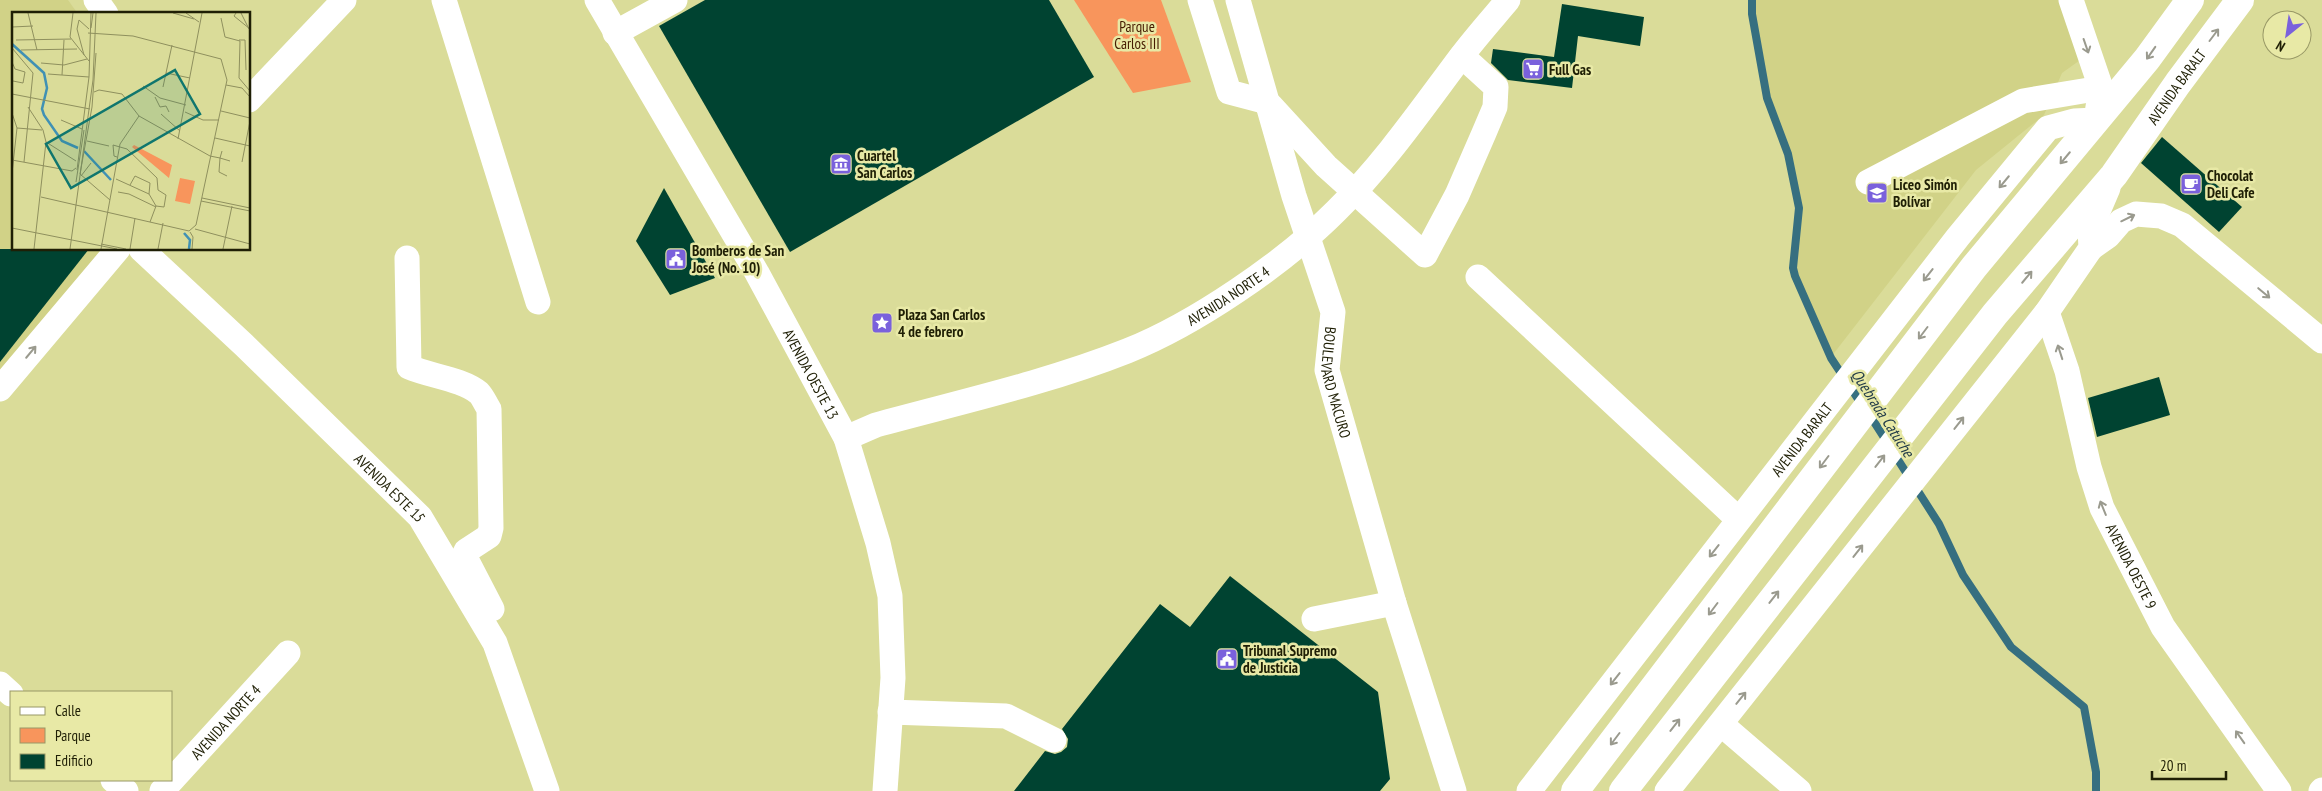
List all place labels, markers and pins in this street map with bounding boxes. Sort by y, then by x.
supermarket icon: Full Gas [1521,57,1545,81]
place label: Full Gas [1549,60,1591,79]
place label: Cuartel San Carlos [857,146,912,182]
museum icon: Cuartel San Carlos [829,152,853,176]
place label: Chocolat Deli Cafe [2207,166,2255,202]
cafe icon: Chocolat Deli Cafe [2179,172,2203,196]
place label: Liceo Simón Bolívar [1893,175,1958,211]
school or university icon: Liceo Simón Bolívar [1865,181,1889,205]
place label: Bomberos de San José (No. 10) [691,241,784,277]
public building icon: Bomberos de San José (No. 10) [664,247,688,271]
place label: Plaza San Carlos 4 de febrero [898,305,985,341]
place icon: Plaza San Carlos 4 de febrero [870,311,894,335]
place label: Tribunal Supremo de Justicia [1243,641,1337,677]
public building icon: Tribunal Supremo de Justicia [1215,647,1239,671]

